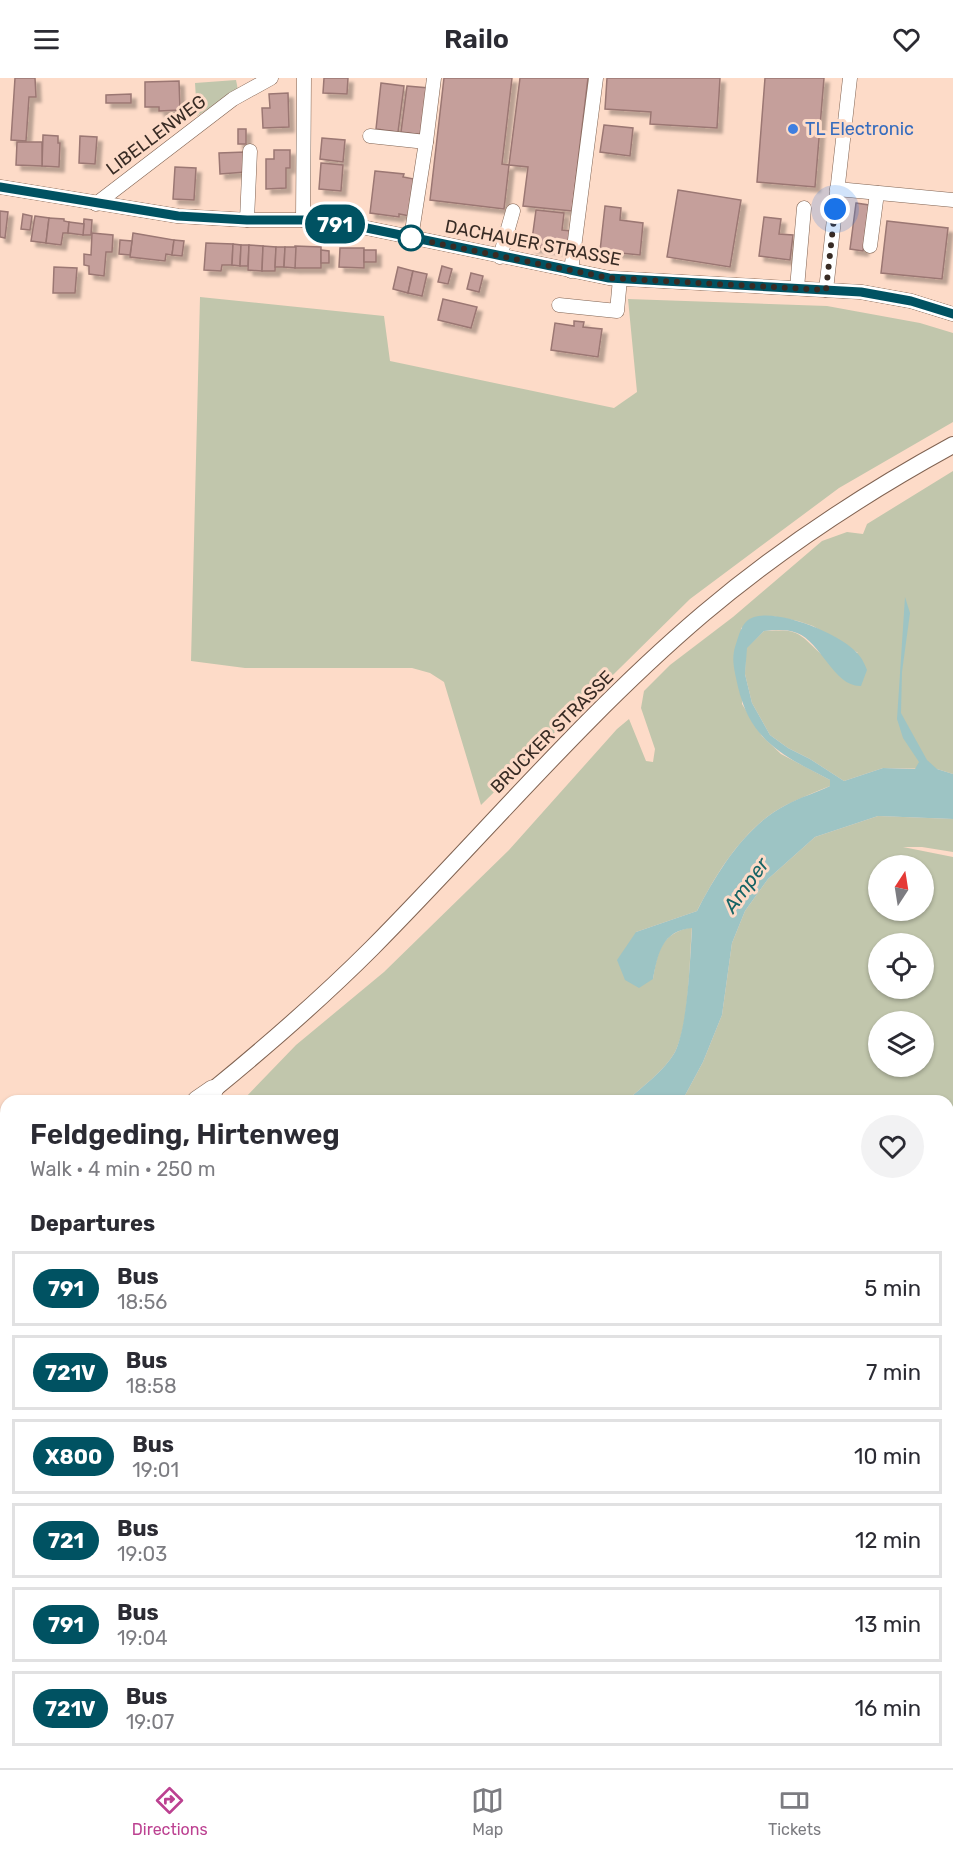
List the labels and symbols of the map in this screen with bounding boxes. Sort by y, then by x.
street label: LIBELLENWEG [102,90,210,180]
place label: TL Electronic [805,118,914,140]
marker: TL Electronic [786,122,800,136]
your location [820,194,850,224]
line badge: 791 [300,204,370,244]
street label: DACHAUER STRASSE [443,215,623,271]
unlabelled marker [398,225,424,251]
street label: BRUCKER STRASSE [486,666,618,798]
water label: Amper [717,852,775,918]
north arrow [868,855,934,921]

